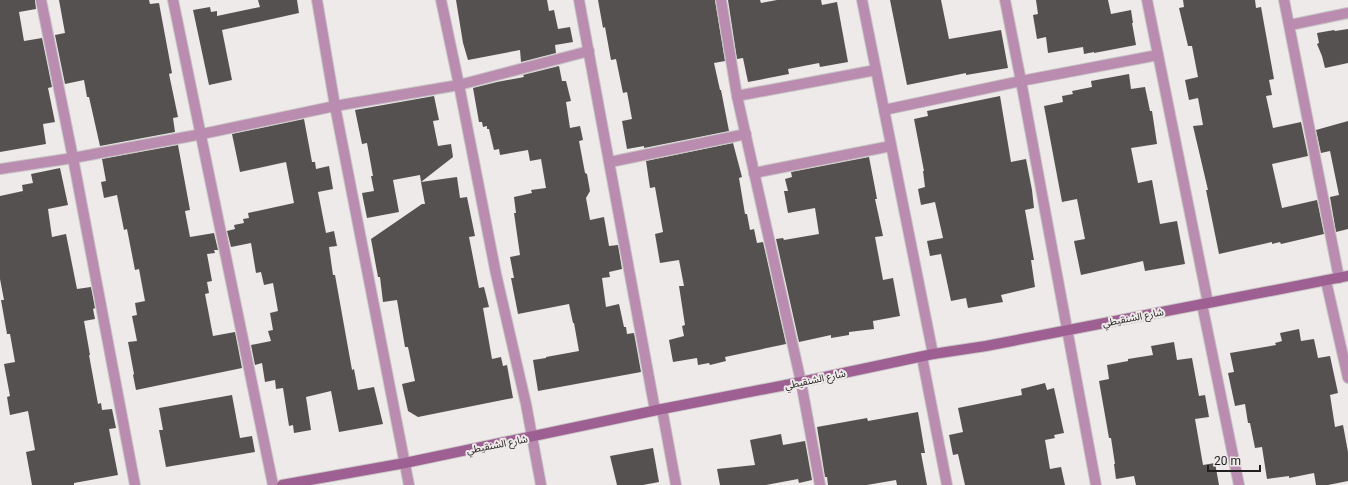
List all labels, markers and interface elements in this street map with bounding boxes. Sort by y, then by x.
street label: شارع الشنقيطي [1102,306,1165,331]
street label: شارع الشنقيطي [784,368,847,394]
street label: شارع الشنقيطي [466,433,529,458]
scale bar [1208,447,1260,473]
text: 20 m [1214,454,1241,468]

